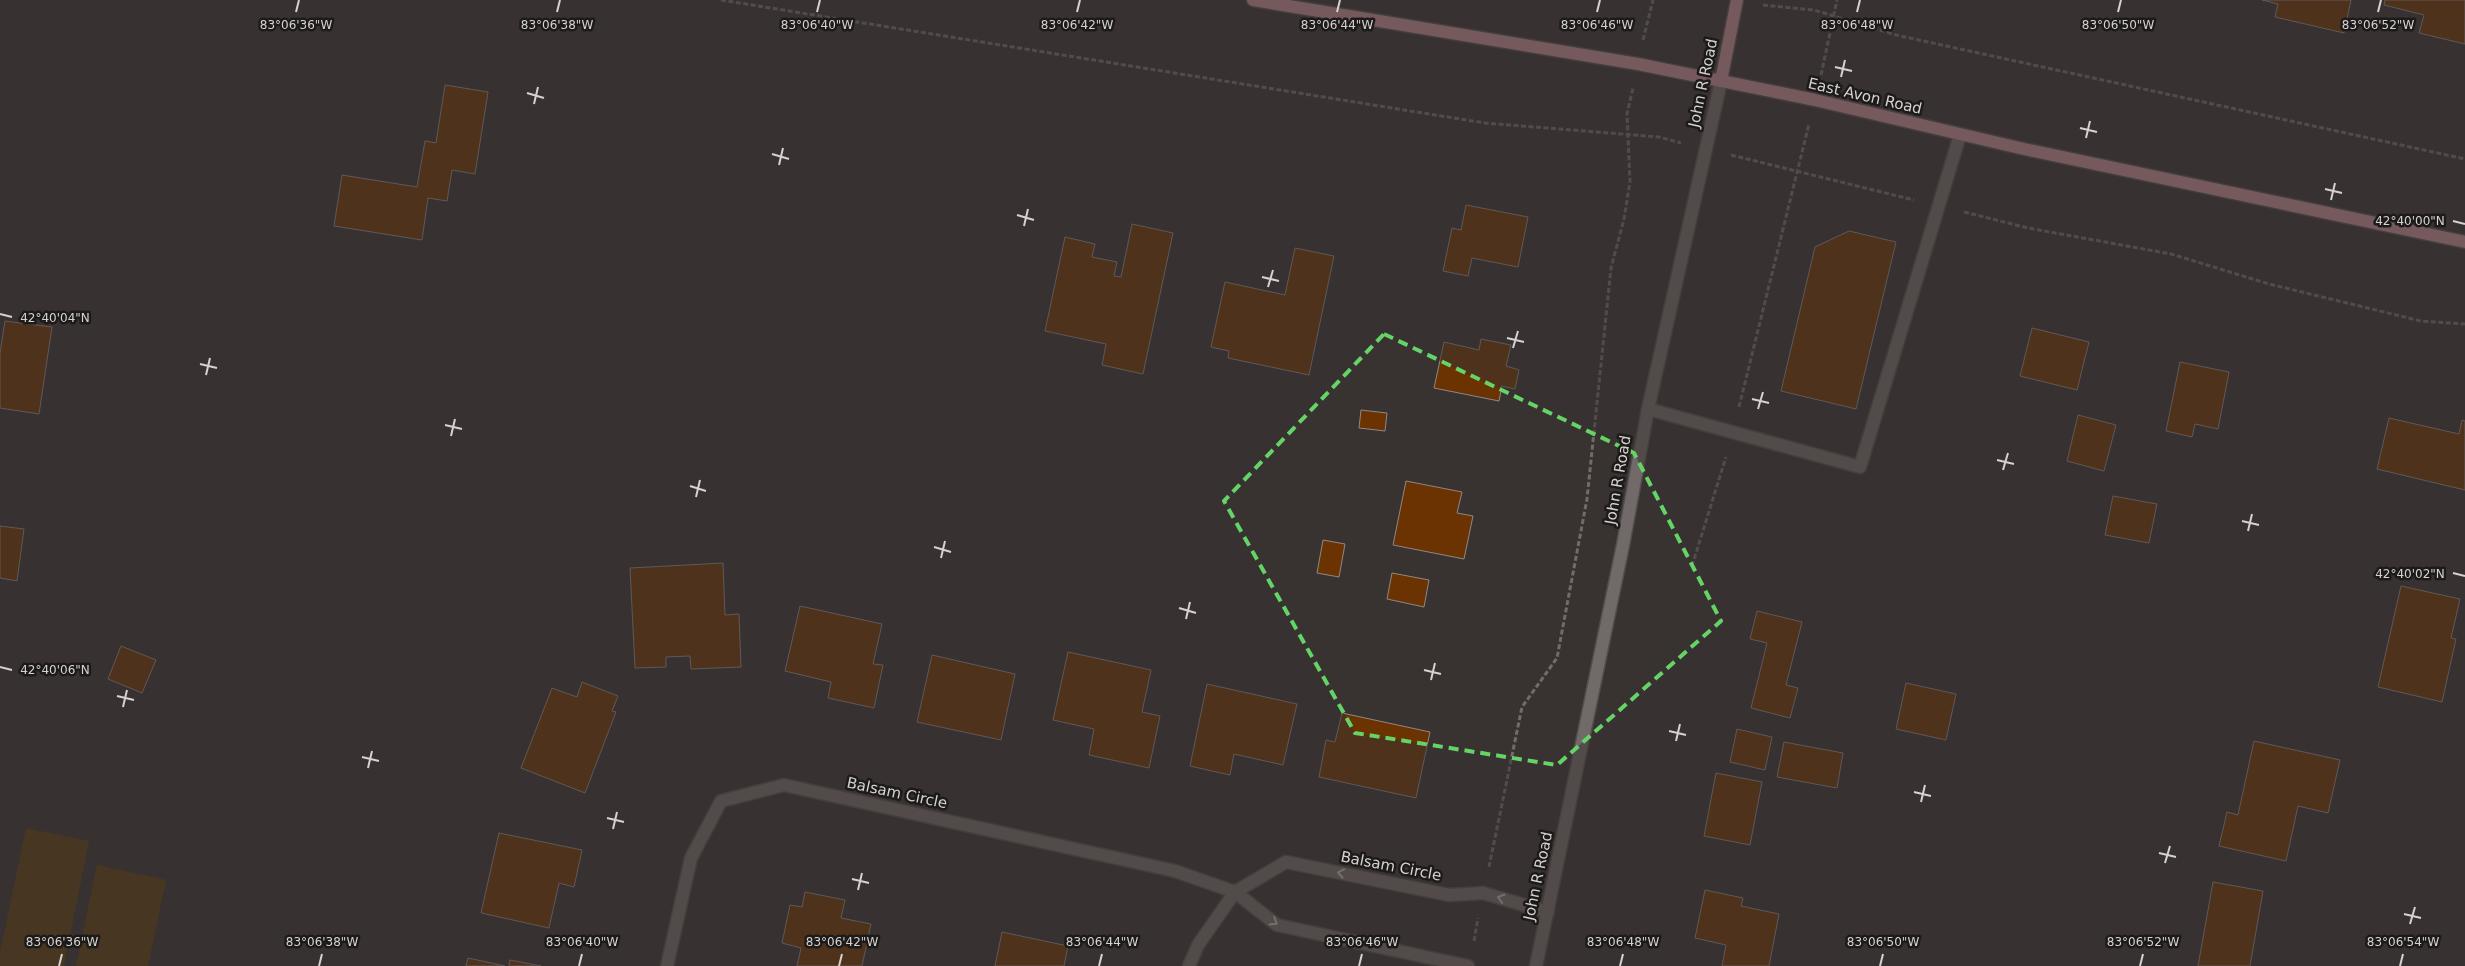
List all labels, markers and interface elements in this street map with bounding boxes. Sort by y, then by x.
text: 83°06'36"W [260,18,332,32]
text: 83°06'38"W [521,18,593,32]
text: 83°06'40"W [781,18,853,32]
text: 83°06'42"W [1041,18,1113,32]
text: 83°06'44"W [1301,18,1373,32]
text: 83°06'46"W [1561,18,1633,32]
text: 83°06'48"W [1821,18,1893,32]
text: 83°06'50"W [2082,18,2154,32]
text: 83°06'52"W [2342,18,2414,32]
street label: John R Road [1685,37,1721,130]
street label: East Avon Road [1806,74,1924,118]
text: 42°40'00"N [2375,214,2445,228]
text: 42°40'04"N [20,311,90,325]
street label: John R Road [1601,434,1635,527]
text: 42°40'02"N [2375,567,2445,581]
text: 42°40'06"N [20,663,90,677]
street label: Balsam Circle [845,774,949,812]
street label: John R Road [1520,830,1556,923]
street label: Balsam Circle [1339,847,1443,885]
one-way arrow [1337,868,1346,879]
one-way arrow [1497,894,1505,904]
one-way arrow [1268,915,1277,925]
text: 83°06'36"W [26,935,98,949]
text: 83°06'38"W [286,935,358,949]
text: 83°06'40"W [546,935,618,949]
text: 83°06'42"W [806,935,878,949]
text: 83°06'44"W [1066,935,1138,949]
text: 83°06'46"W [1326,935,1398,949]
text: 83°06'48"W [1587,935,1659,949]
text: 83°06'50"W [1847,935,1919,949]
text: 83°06'52"W [2107,935,2179,949]
text: 83°06'54"W [2367,935,2439,949]

